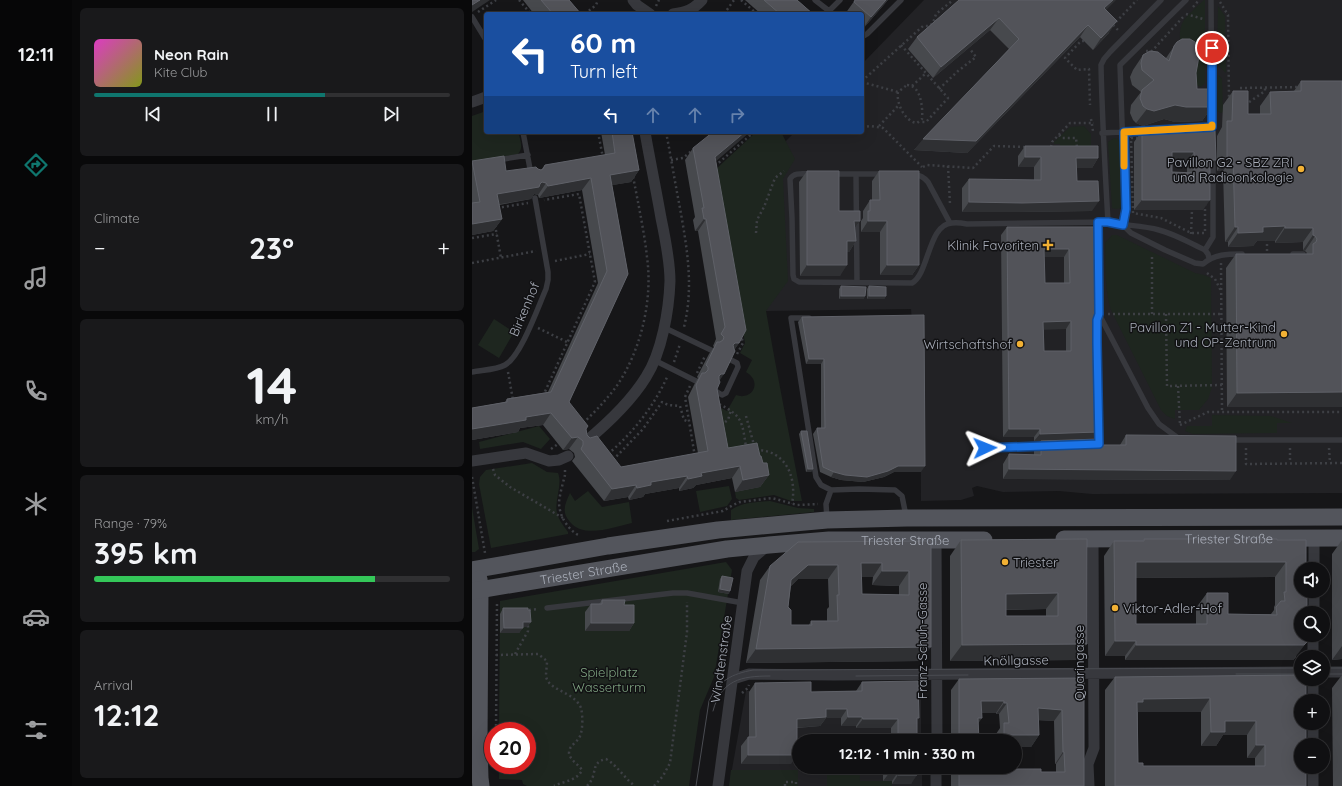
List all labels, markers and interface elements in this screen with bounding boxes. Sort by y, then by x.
text: 60 m [570,25,636,60]
icon: left [504,28,556,80]
pin [1195,31,1229,65]
icon: arrive [1201,37,1223,59]
text: 12:11 [18,43,54,66]
text: Neon Rain [154,45,229,64]
text: Turn left [570,60,638,83]
text: Kite Club [154,64,207,80]
icon: previous [142,103,164,125]
icon: pause [261,103,283,125]
icon: next [380,103,402,125]
icon: left [600,104,622,126]
icon: ahead [642,104,664,126]
icon: ahead [684,104,706,126]
icon: right [726,104,748,126]
icon: directions [22,151,50,179]
place label: Pavillon G2 - SBZ ZRI und Radioonkologie [1167,154,1293,185]
marker: Pavillon G2 - SBZ ZRI und Radioonkologie [1296,164,1306,174]
text: Climate [94,210,140,226]
text: 23° [249,229,294,267]
text: − [94,234,105,262]
text: + [438,234,450,262]
place label: Klinik Favoriten [947,237,1039,253]
marker: Klinik Favoriten [1042,239,1054,251]
icon: music [22,264,50,292]
street label: Birkenhof [505,279,543,339]
place label: Pavillon Z1 - Mutter-Kind und OP-Zentrum [1130,319,1276,350]
marker: Pavillon Z1 - Mutter-Kind und OP-Zentrum [1279,329,1289,339]
place label: Wirtschaftshof [923,336,1012,352]
marker: Wirtschaftshof [1015,339,1025,349]
text: 14 [247,352,297,417]
icon: phone [22,377,50,405]
text: km/h [256,411,288,427]
position arrow [964,427,1006,469]
icon: climate [22,490,50,518]
text: Range · 79% [94,515,167,531]
street label: Triester Straße [1185,530,1273,547]
street label: Triester Straße [861,532,949,548]
text: 395 km [94,534,198,572]
place label: Triester [1013,554,1058,570]
marker: Triester [1000,557,1010,567]
street label: Triester Straße [539,558,628,588]
map controls [1294,562,1330,774]
button: sound [1294,562,1330,598]
street label: Franz-Schuh-Gasse [914,583,930,699]
place label: Viktor-Adler-Hof [1123,600,1222,616]
icon: car [22,603,50,631]
marker: Viktor-Adler-Hof [1110,603,1120,613]
button: search [1294,606,1330,642]
street label: Windtenstraße [707,614,735,704]
street label: Quaringasse [1071,625,1087,701]
button: layers [1294,650,1330,686]
street label: Knöllgasse [983,651,1049,669]
park label: Spielplatz Wasserturm [572,664,646,695]
text: Arrival [94,677,133,693]
button: + [1294,694,1330,730]
text: 12:12 [94,696,160,734]
icon: filters [22,716,50,744]
speed limit sign: 20 [484,722,536,774]
button: − [1294,738,1330,774]
text: 12:12 · 1 min · 330 m [839,744,975,763]

